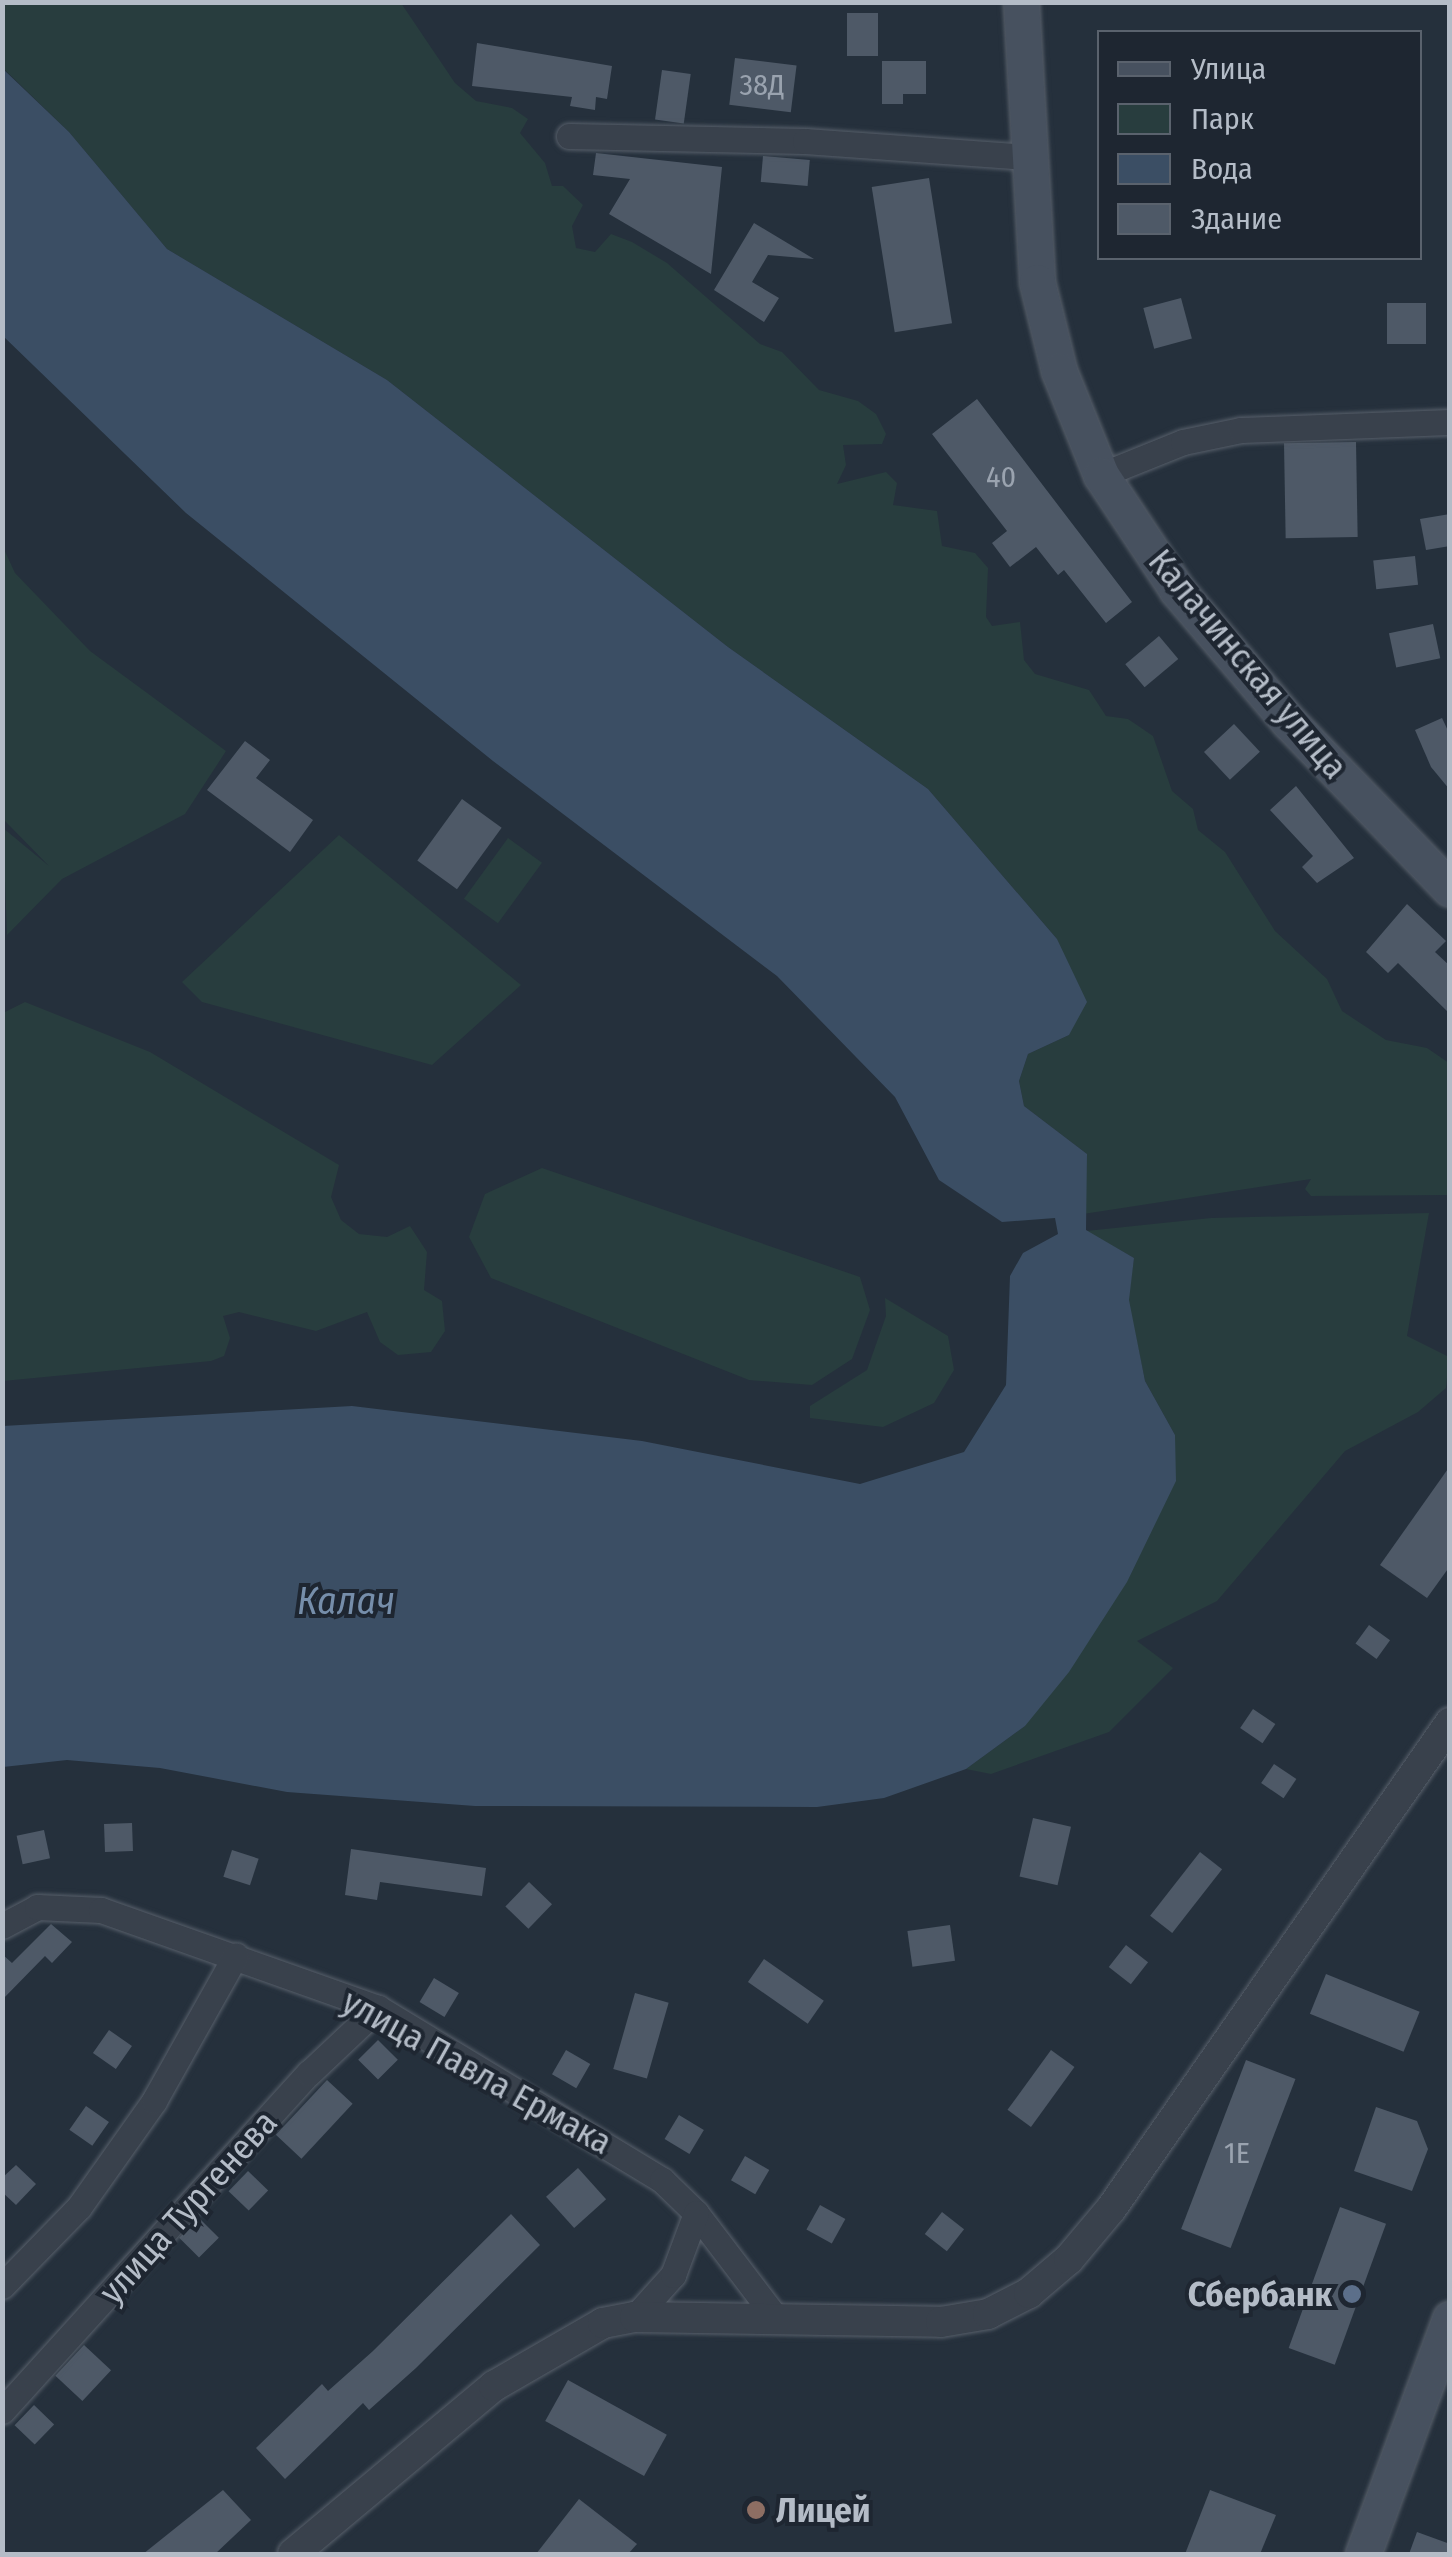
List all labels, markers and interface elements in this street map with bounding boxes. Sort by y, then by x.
legend [1097,30,1422,260]
text: Улица [1191,51,1266,87]
house number: 38Д [739,67,785,103]
text: Парк [1191,101,1254,137]
text: Вода [1191,151,1253,187]
text: Здание [1191,201,1282,237]
house number: 40 [986,459,1016,495]
street label: Калачинская улица [1140,541,1356,787]
water label: Калач [297,1579,395,1625]
street label: улица Павла Ермака [335,1981,619,2163]
street label: улица Тургенева [90,2102,286,2312]
house number: 1Е [1224,2135,1250,2171]
place label: Сбербанк [1188,2273,1332,2315]
marker: Сбербанк [1341,2283,1363,2305]
place label: Лицей [776,2489,870,2531]
marker: Лицей [745,2499,767,2521]

